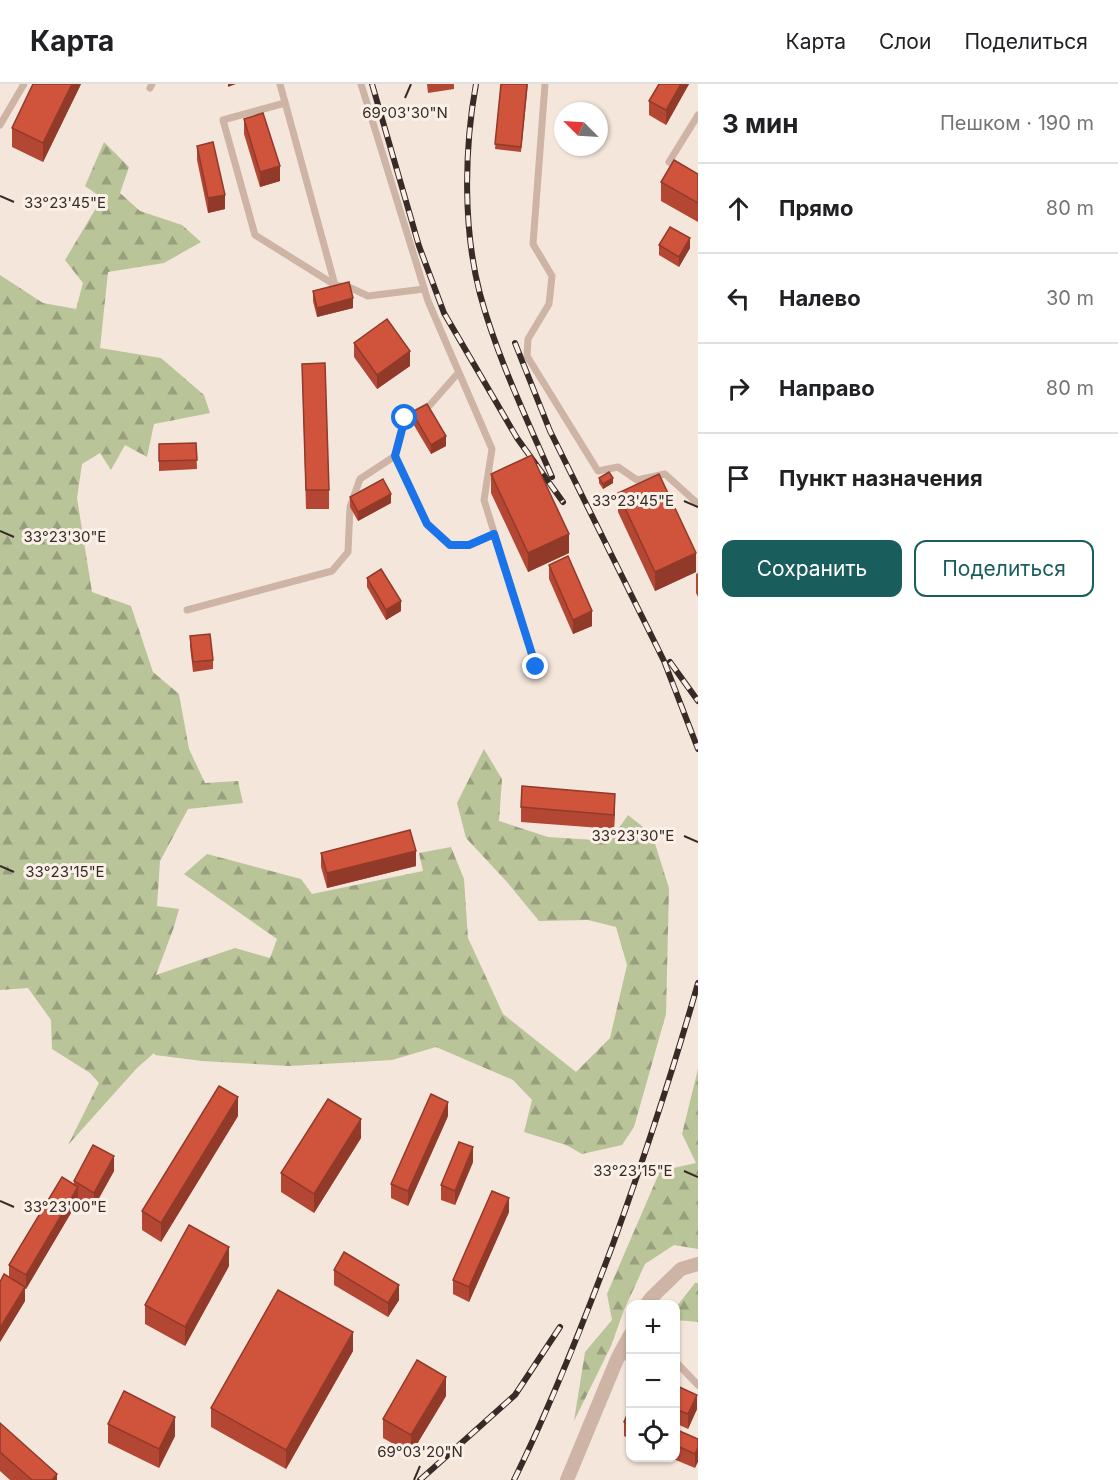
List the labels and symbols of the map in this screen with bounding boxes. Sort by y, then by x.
north arrow [554,102,608,156]
text: 69°03'30"N [362,103,448,122]
text: 33°23'45"E [24,193,106,212]
route start [391,404,417,430]
text: 33°23'45"E [592,491,674,510]
text: 33°23'30"E [24,527,106,546]
route end [522,653,548,679]
text: 33°23'30"E [592,826,674,845]
text: 33°23'15"E [25,862,105,881]
text: 33°23'15"E [593,1161,673,1180]
text: 33°23'00"E [24,1197,106,1216]
text: 69°03'20"N [377,1442,463,1461]

